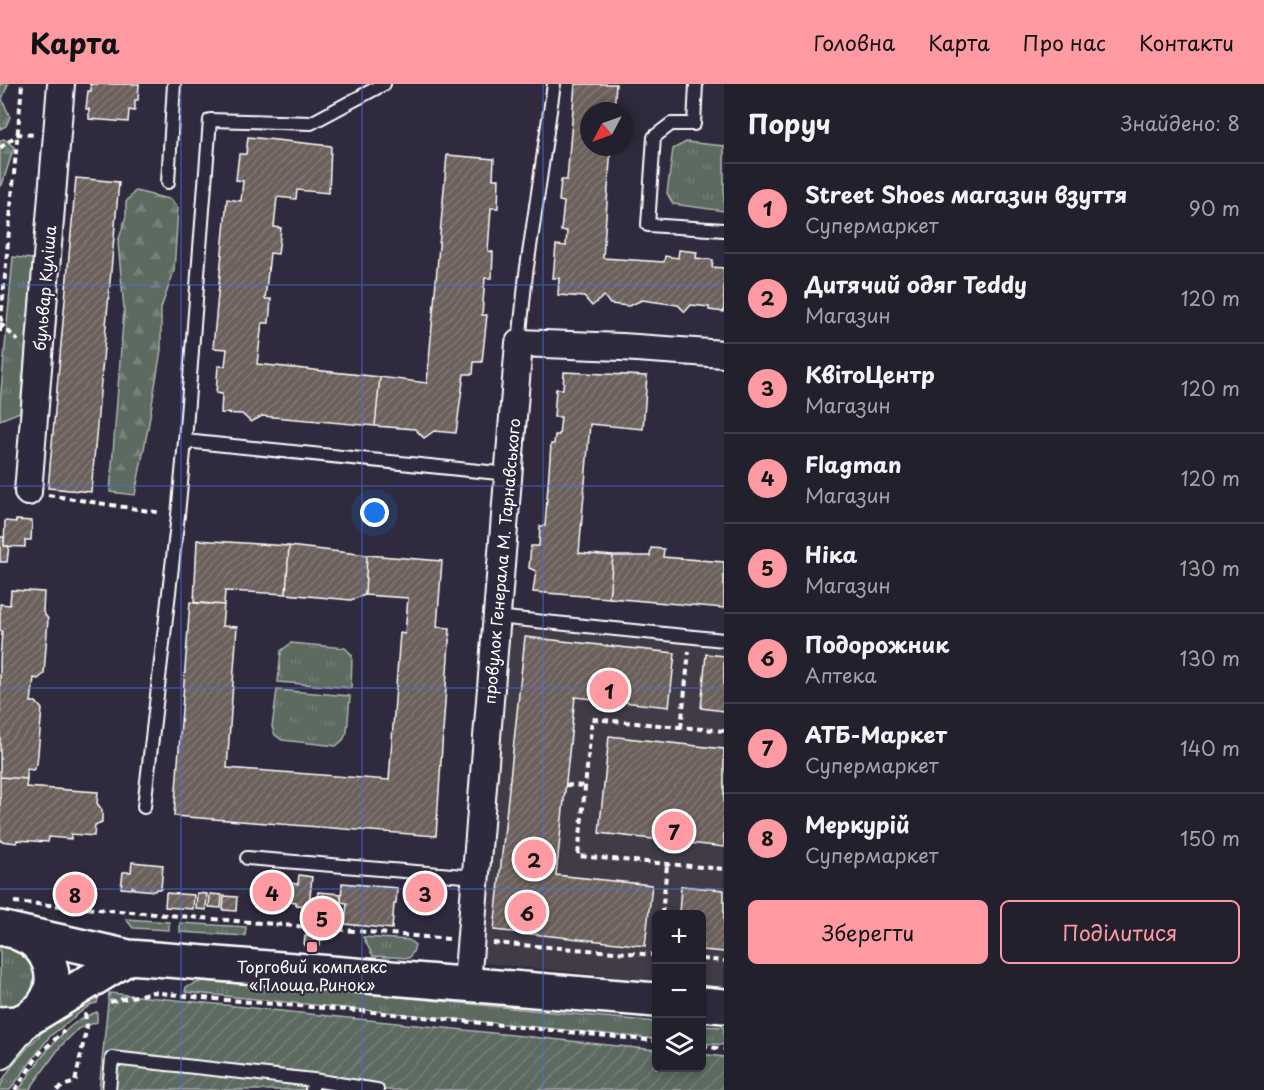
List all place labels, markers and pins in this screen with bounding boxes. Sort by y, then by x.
pin: 1 [590,668,628,712]
pin: 7 [654,808,694,854]
pin: 2 [514,836,554,882]
pin: 4 [252,870,292,914]
pin: 3 [406,870,444,916]
pin: 8 [56,872,94,916]
pin: 6 [508,890,546,934]
pin: 5 [302,896,342,940]
marker: Торговий комплекс «Площа Ринок» [305,940,319,954]
place label: Торговий комплекс «Площа Ринок» [237,954,387,996]

